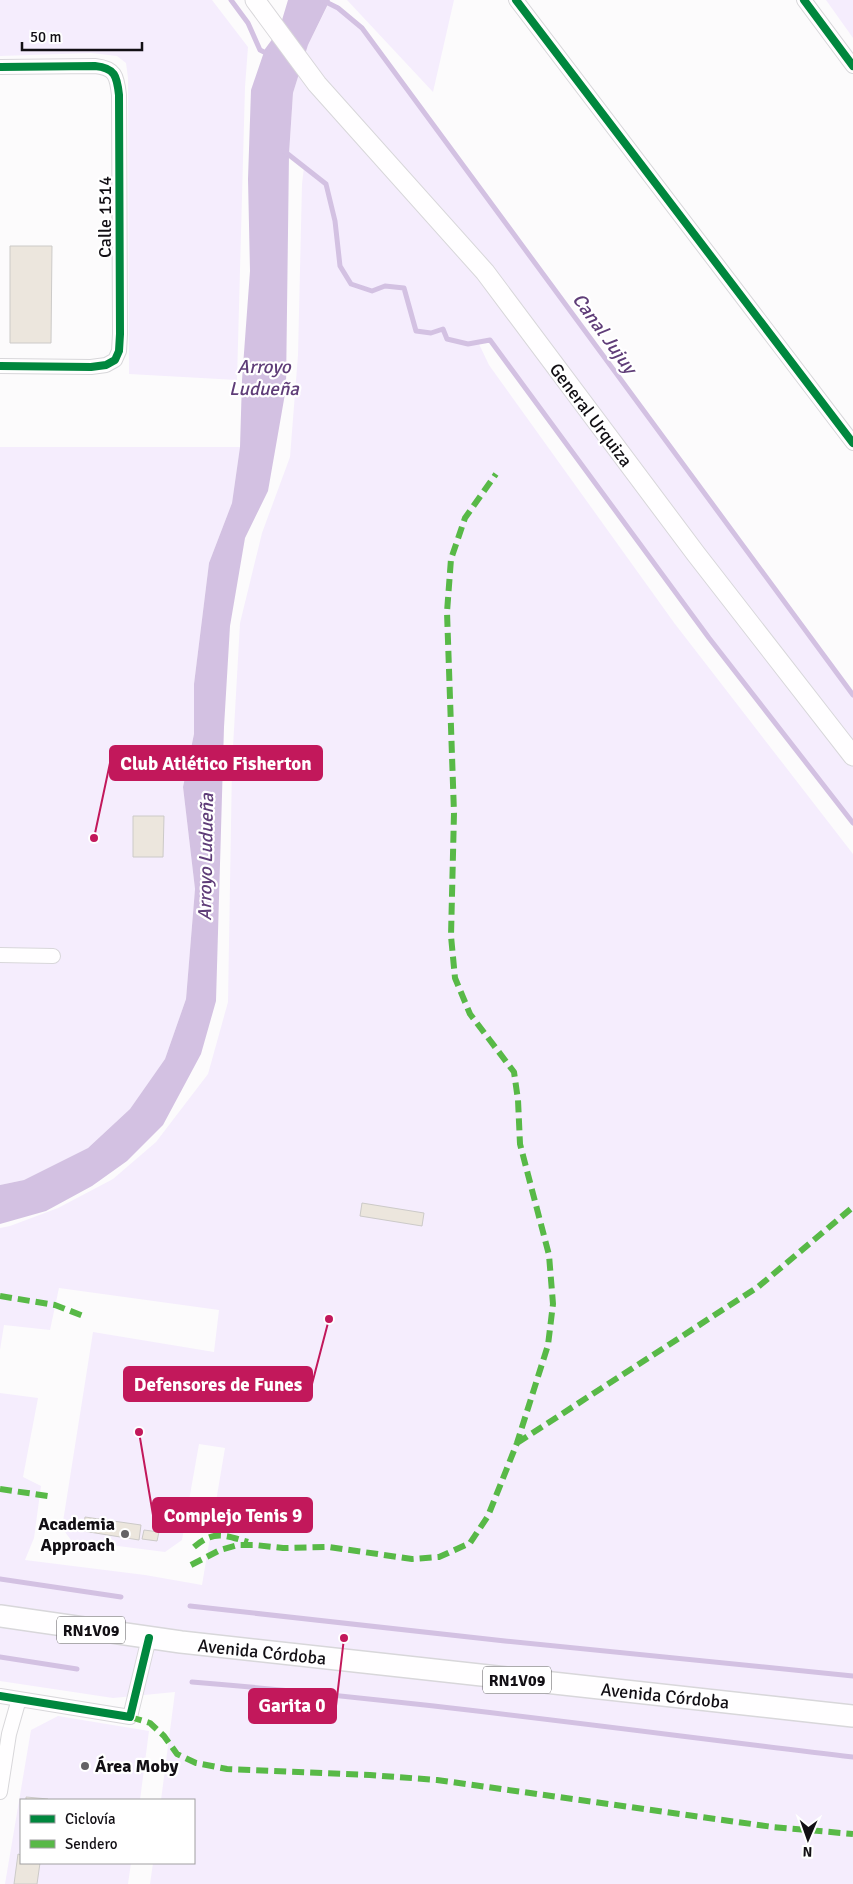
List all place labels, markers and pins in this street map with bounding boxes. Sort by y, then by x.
callout: Club Atlético Fisherton [110,746,322,780]
callout: Defensores de Funes [124,1367,312,1401]
callout: Complejo Tenis 9 [153,1498,312,1532]
place label: Academia Approach [38,1513,115,1556]
marker: Academia Approach [119,1528,131,1540]
callout: Garita 0 [249,1689,336,1723]
place label: Área Moby [95,1755,179,1777]
marker: Área Moby [79,1760,91,1772]

